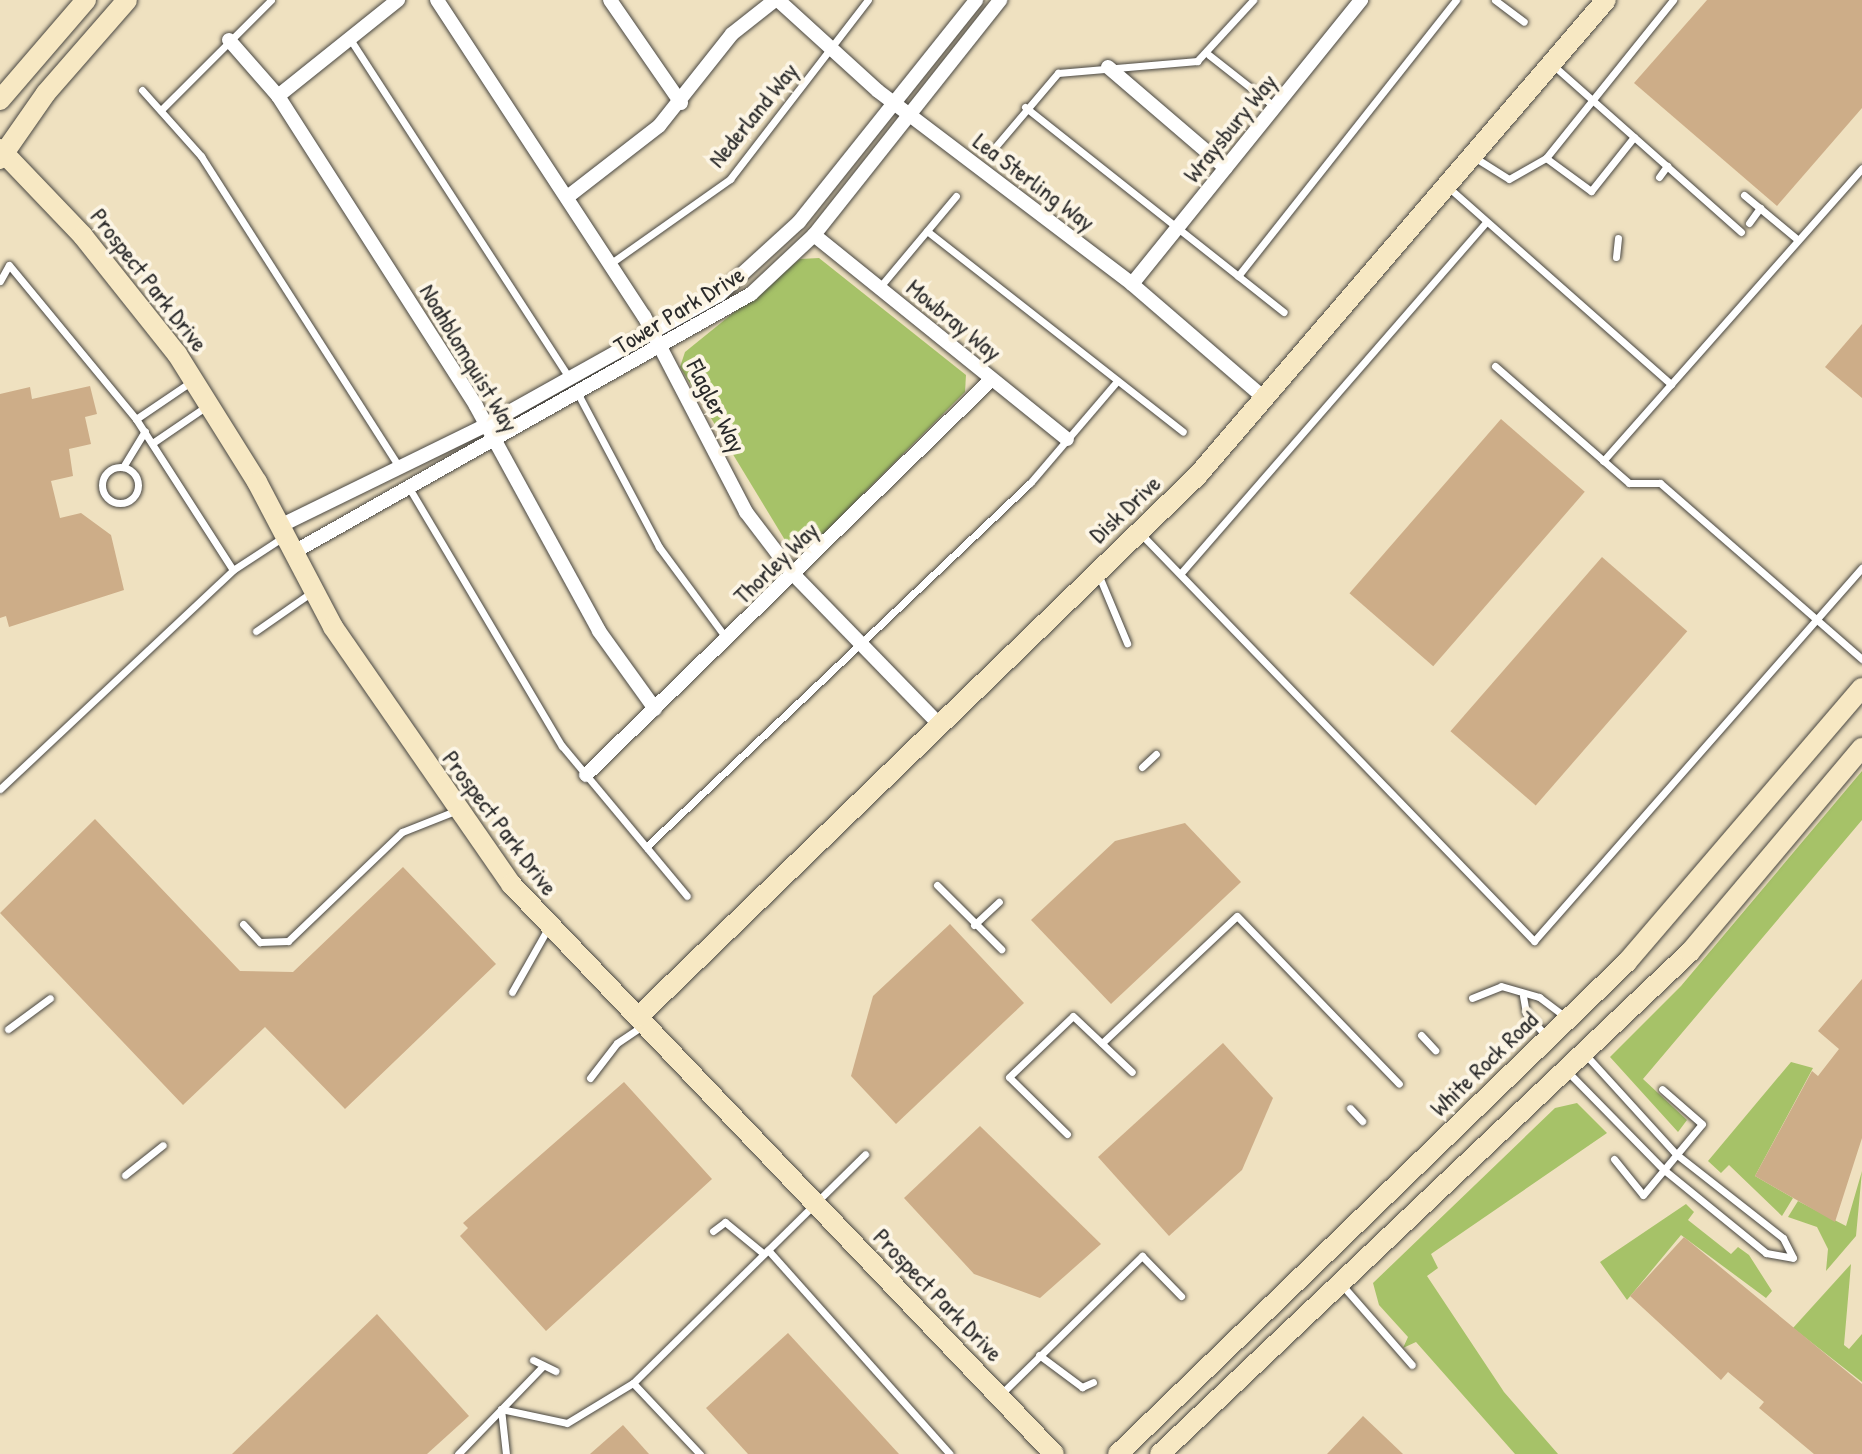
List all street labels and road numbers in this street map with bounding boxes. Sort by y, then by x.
street label: Nederland Way [702,57,804,173]
street label: Wraysbury Way [1177,68,1283,188]
street label: Lea Sterling Way [968,127,1100,237]
street label: Prospect Park Drive [84,203,214,357]
street label: Tower Park Drive [609,260,749,360]
street label: Mowbray Way [901,273,1007,367]
street label: Noahblomquist Way [413,279,525,437]
street label: Flagler Way [680,355,752,457]
street label: Disk Drive [1083,469,1167,549]
street label: Thorley Way [728,516,824,610]
street label: Prospect Park Drive [436,745,564,901]
street label: White Rock Road [1424,1006,1544,1122]
street label: Prospect Park Drive [867,1223,1009,1367]

